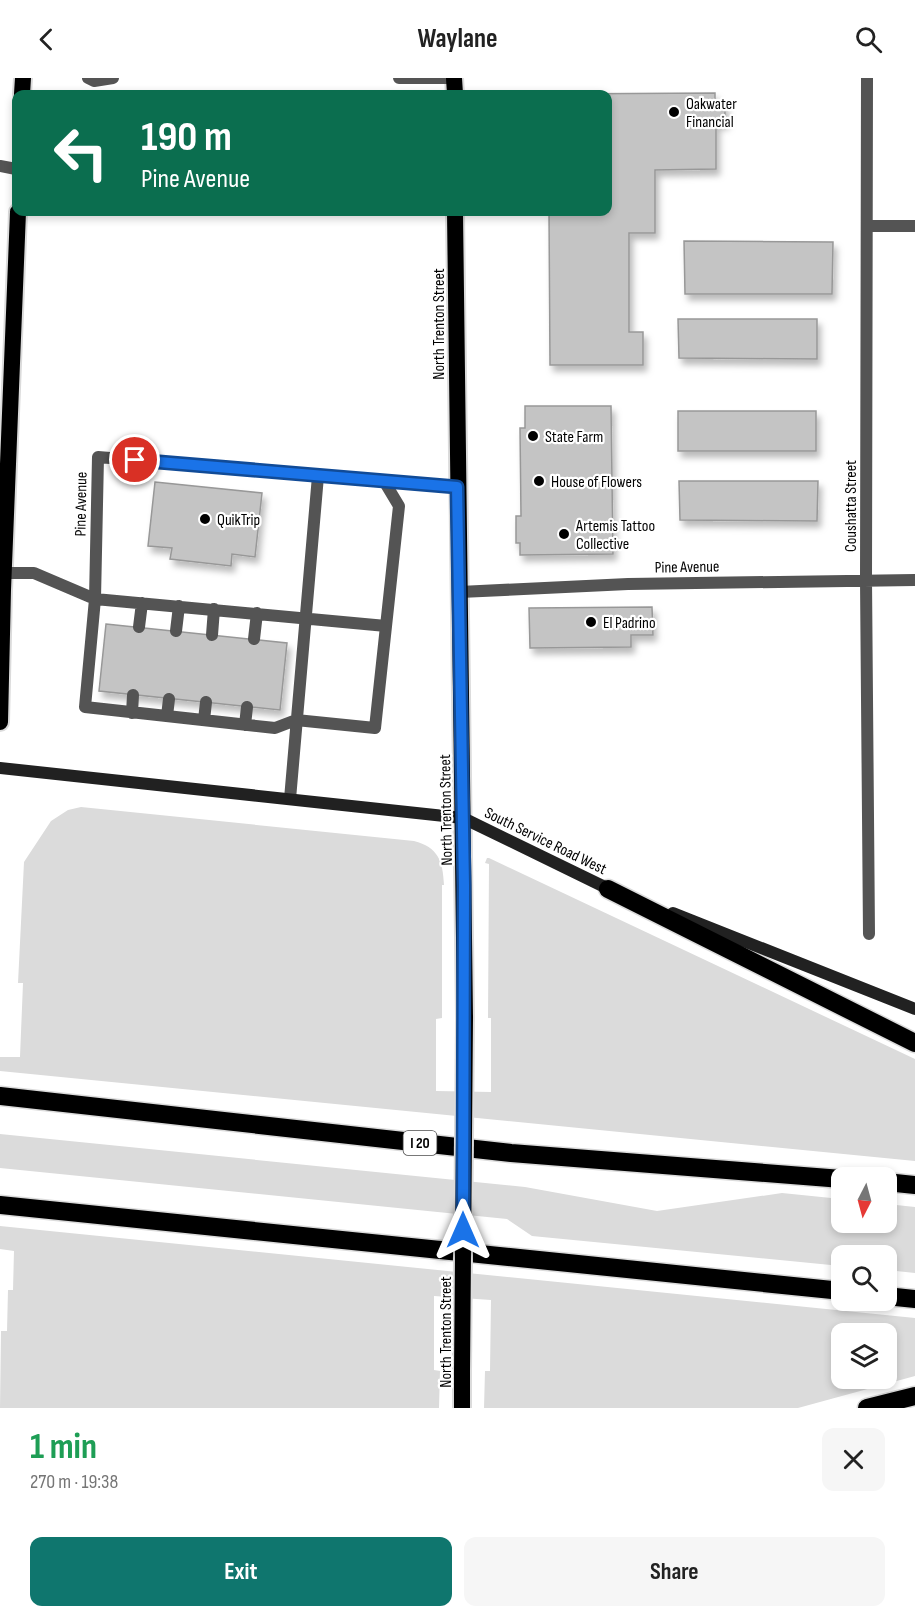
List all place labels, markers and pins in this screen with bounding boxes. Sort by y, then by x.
place label: Oakwater Financial [686,95,737,132]
marker: Oakwater Financial [667,105,681,119]
place label: State Farm [545,428,603,447]
marker: State Farm [526,429,540,443]
pin [109,434,160,485]
place label: House of Flowers [551,473,642,492]
marker: House of Flowers [532,474,546,488]
place label: QuikTrip [217,511,260,530]
marker: QuikTrip [198,512,212,526]
place label: Artemis Tattoo Collective [575,517,655,554]
marker: Artemis Tattoo Collective [557,527,571,541]
place label: El Padrino [603,614,656,633]
marker: El Padrino [584,615,598,629]

